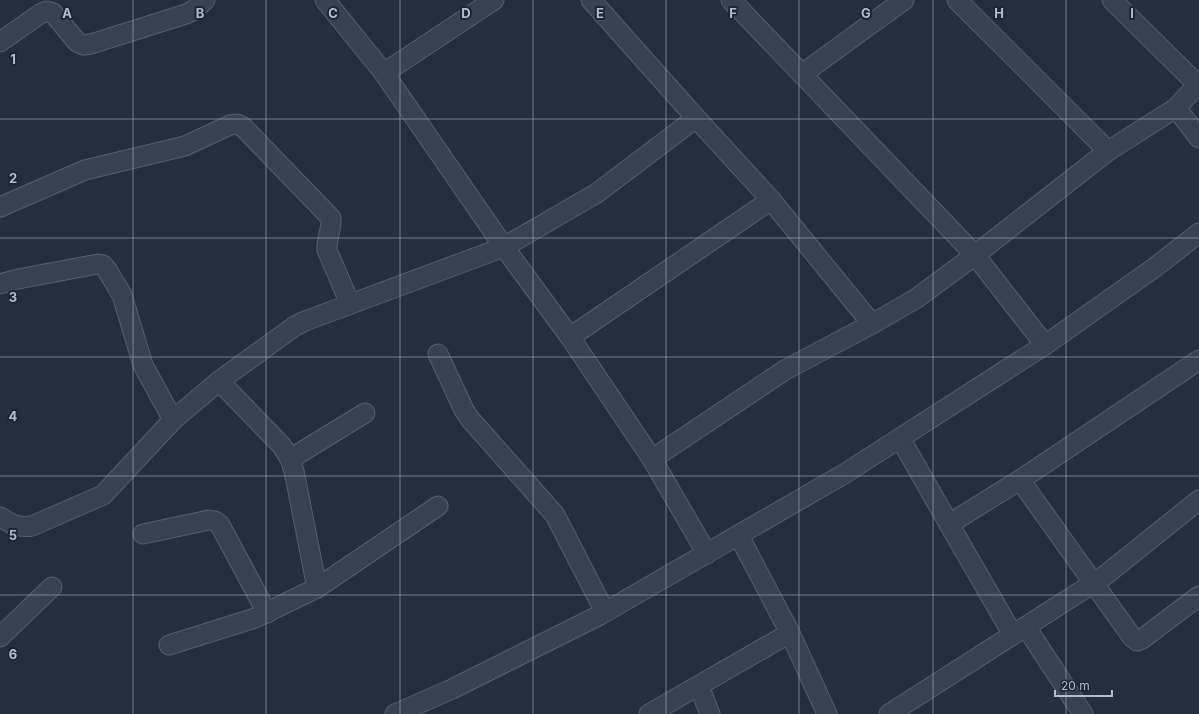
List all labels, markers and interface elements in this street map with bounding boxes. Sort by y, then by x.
text: A [62,5,72,21]
text: B [196,5,205,21]
text: C [328,5,338,21]
text: D [461,5,471,21]
text: E [596,5,604,21]
text: F [729,5,737,21]
text: G [861,5,871,21]
text: H [994,5,1004,21]
text: I [1130,5,1134,21]
text: 1 [10,51,16,67]
text: 2 [9,170,17,186]
text: 3 [9,289,17,305]
text: 4 [9,408,18,424]
text: 5 [9,527,17,543]
text: 6 [9,646,17,662]
scale bar [1055,672,1112,698]
text: 20 m [1061,678,1090,693]

